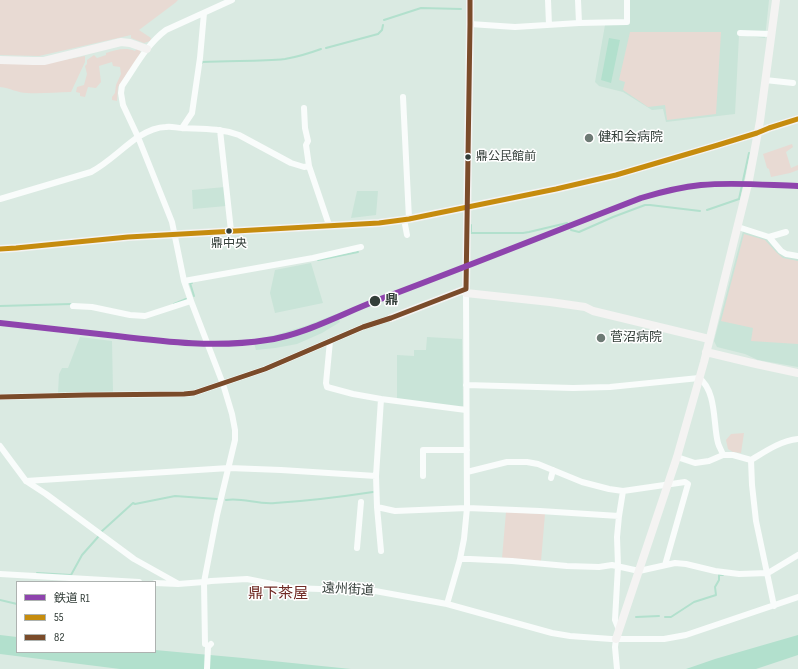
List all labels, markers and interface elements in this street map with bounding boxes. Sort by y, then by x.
place label: 健和会病院 [598,130,663,146]
marker: 健和会病院 [583,132,595,144]
place label: 鼎公民館前 [476,150,536,164]
marker: 鼎公民館前 [463,152,473,162]
marker: 鼎中央 [224,226,234,236]
place label: 鼎中央 [211,237,247,251]
place label: 鼎 [385,293,398,309]
marker: 鼎 [368,294,382,308]
place label: 菅沼病院 [610,330,662,346]
marker: 菅沼病院 [595,332,607,344]
legend [16,581,156,653]
street label: 遠州街道 [322,581,374,599]
district label: 鼎下茶屋 [248,585,308,603]
text: 鉄道 R1 [54,591,90,606]
text: 55 [54,610,64,625]
text: 82 [54,630,64,645]

